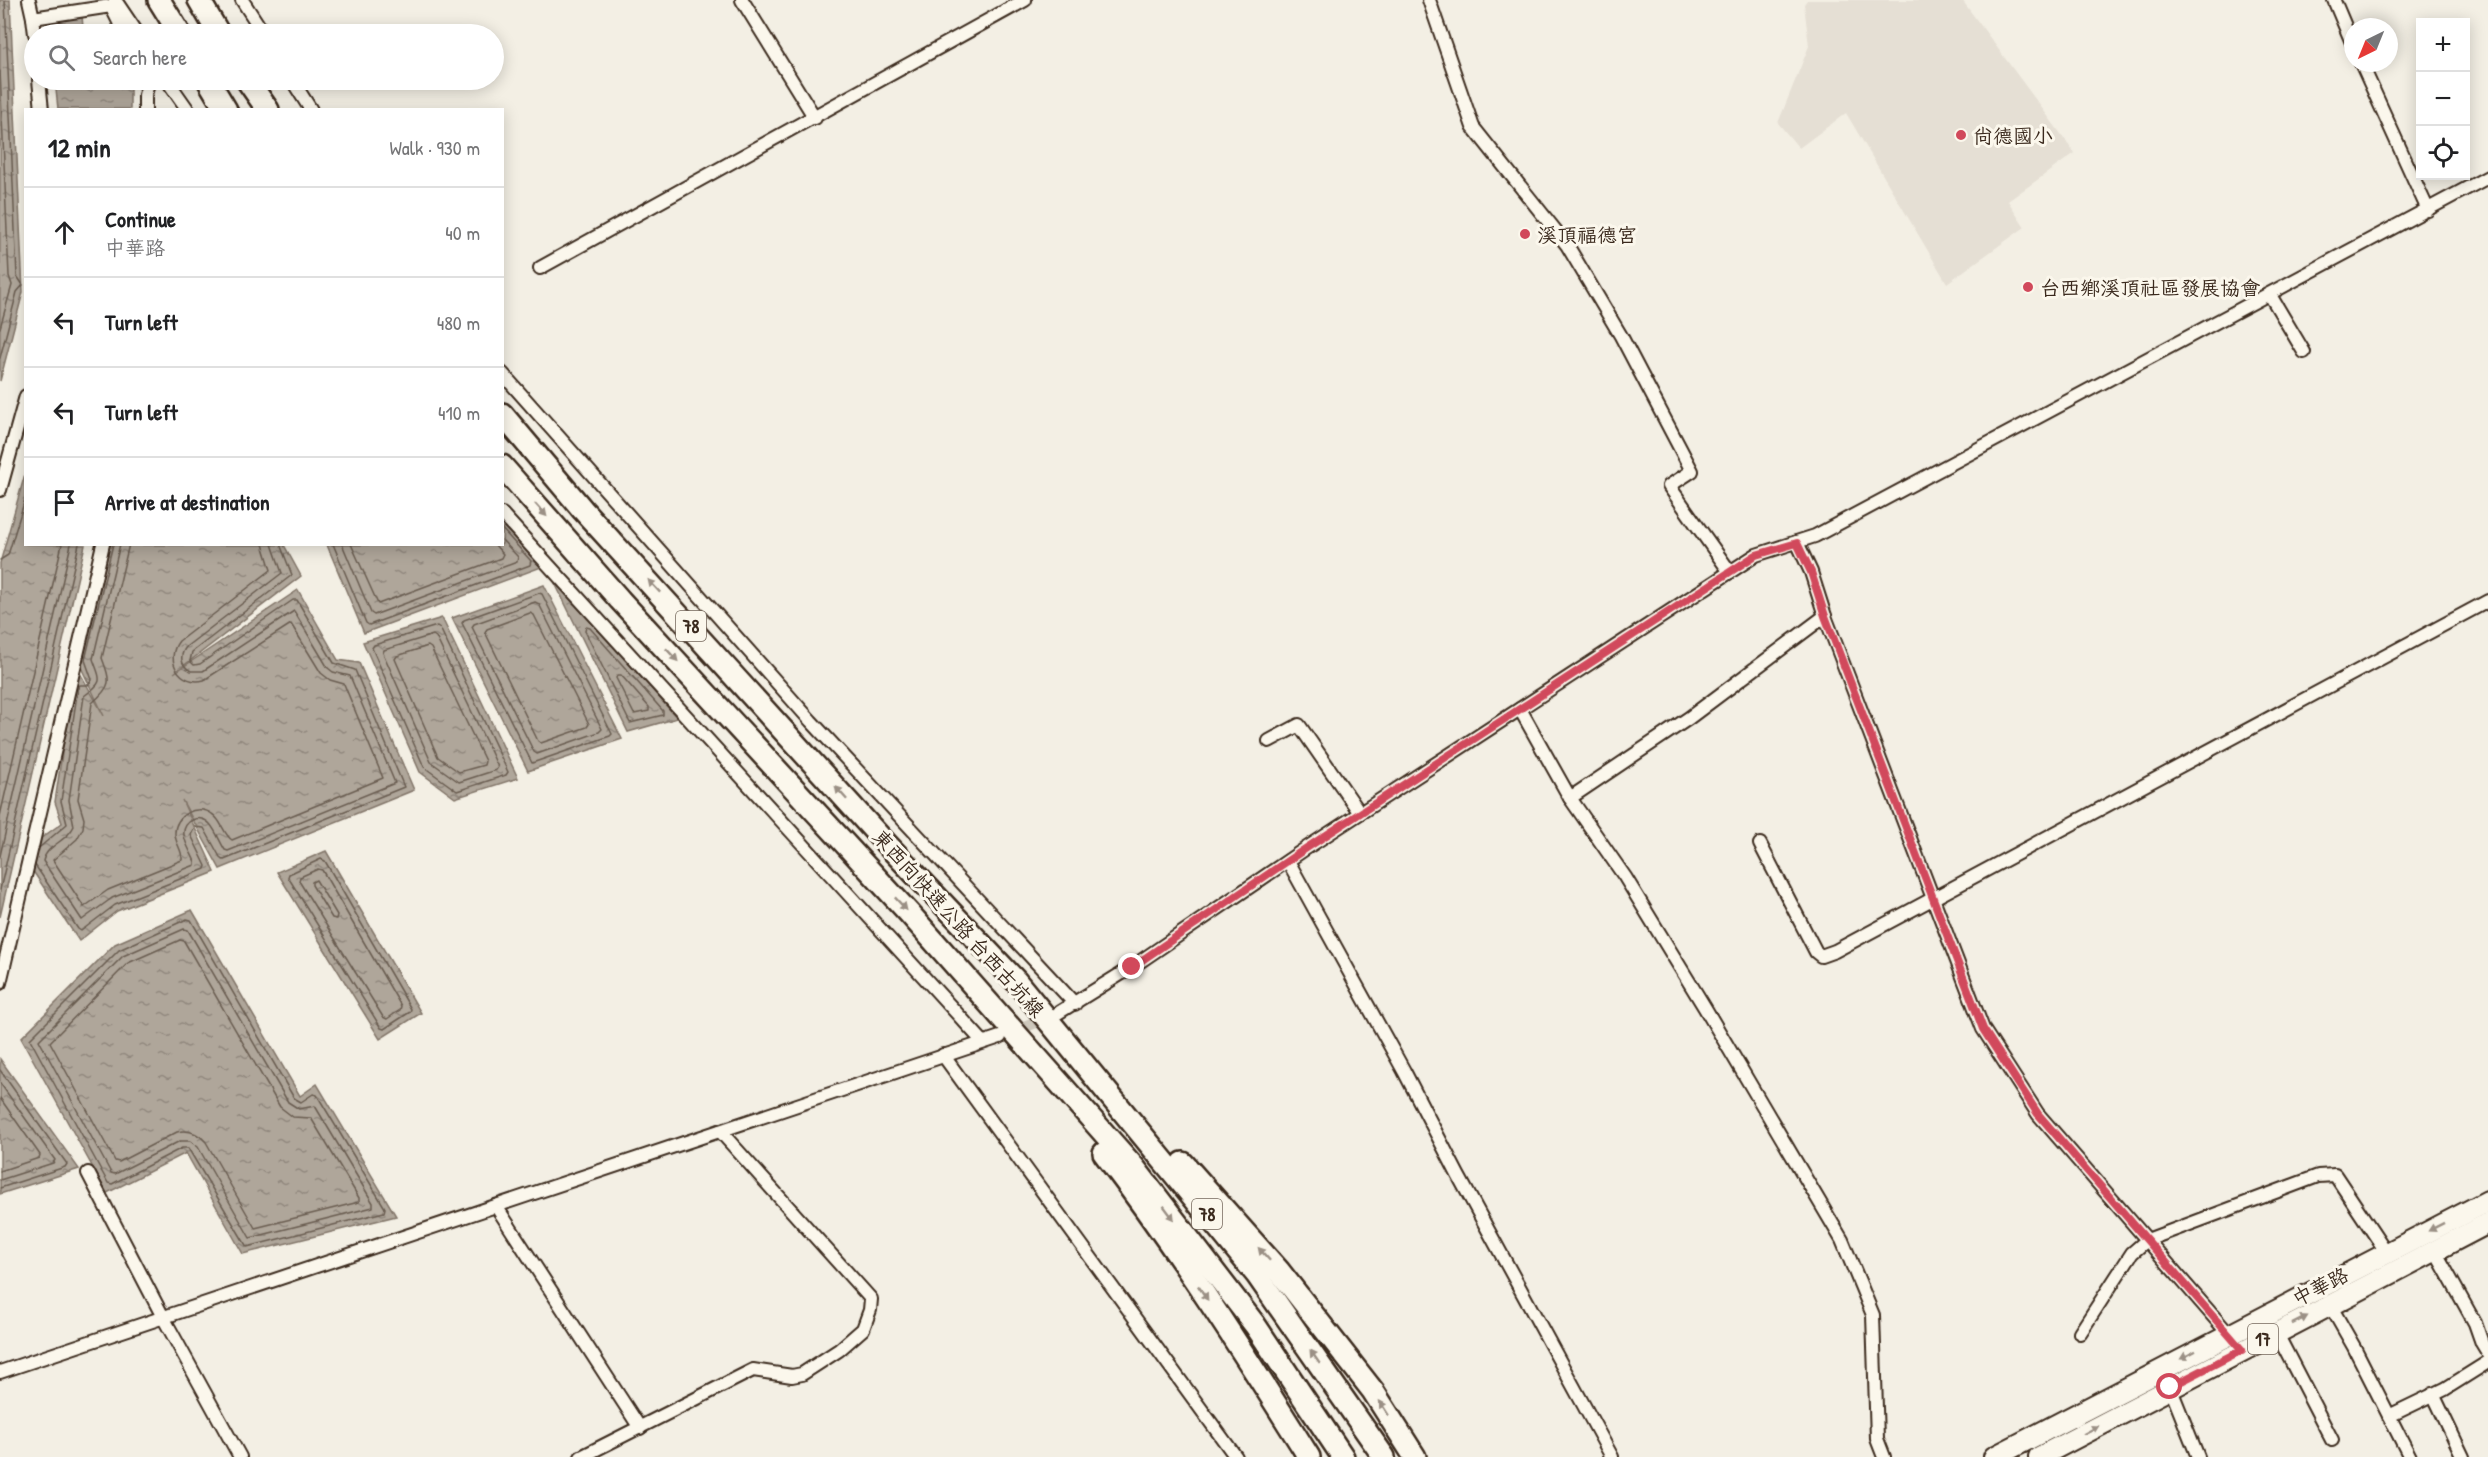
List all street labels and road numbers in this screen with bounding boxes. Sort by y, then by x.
road number: 78 [676,611,706,641]
street label: 東西向快速公路 台西古坑線 [867,823,1051,1023]
road number: 78 [1192,1199,1222,1229]
street label: 中華路 [2287,1260,2354,1312]
road number: 17 [2248,1324,2278,1354]

